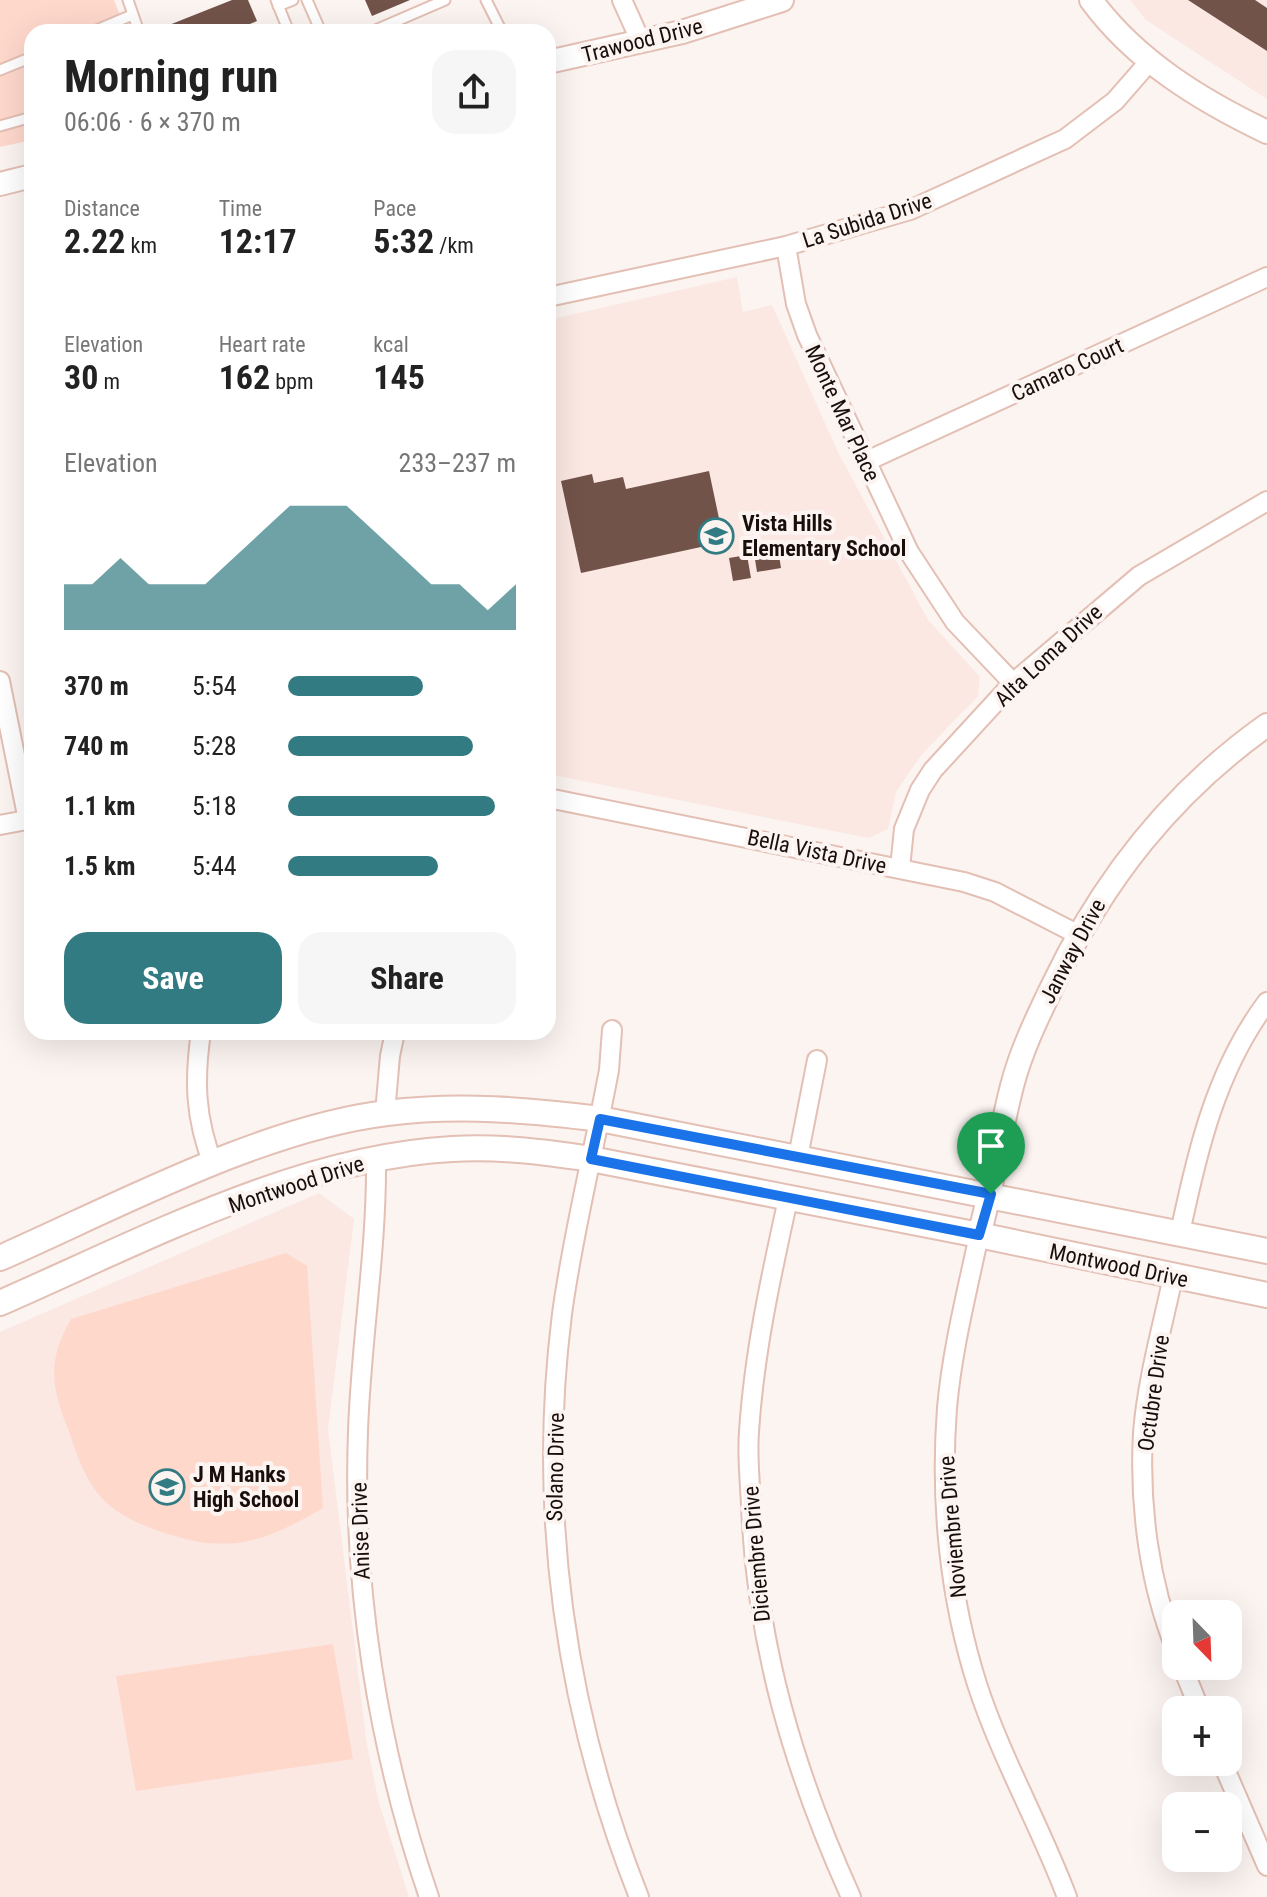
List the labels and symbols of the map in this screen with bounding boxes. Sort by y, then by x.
street label: Trawood Drive [579,13,705,68]
street label: La Subida Drive [799,188,935,253]
street label: Camaro Court [1007,333,1127,406]
street label: Monte Mar Place [800,341,885,485]
place label: Vista Hills Elementary School [742,511,906,561]
school or university icon: Vista Hills Elementary School [697,517,735,555]
street label: Alta Loma Drive [990,599,1107,711]
street label: Bella Vista Drive [745,825,889,878]
street label: Janway Drive [1035,895,1110,1008]
pin [957,1112,1025,1194]
street label: Montwood Drive [225,1151,367,1218]
street label: Montwood Drive [1047,1239,1190,1292]
street label: Octubre Drive [1133,1333,1174,1453]
street label: Solano Drive [542,1412,569,1522]
street label: Noviembre Drive [934,1455,971,1599]
place label: J M Hanks High School [193,1462,299,1512]
school or university icon: J M Hanks High School [148,1468,186,1506]
street label: Anise Drive [346,1482,375,1580]
street label: Diciembre Drive [738,1485,775,1623]
north arrow [1162,1600,1242,1680]

